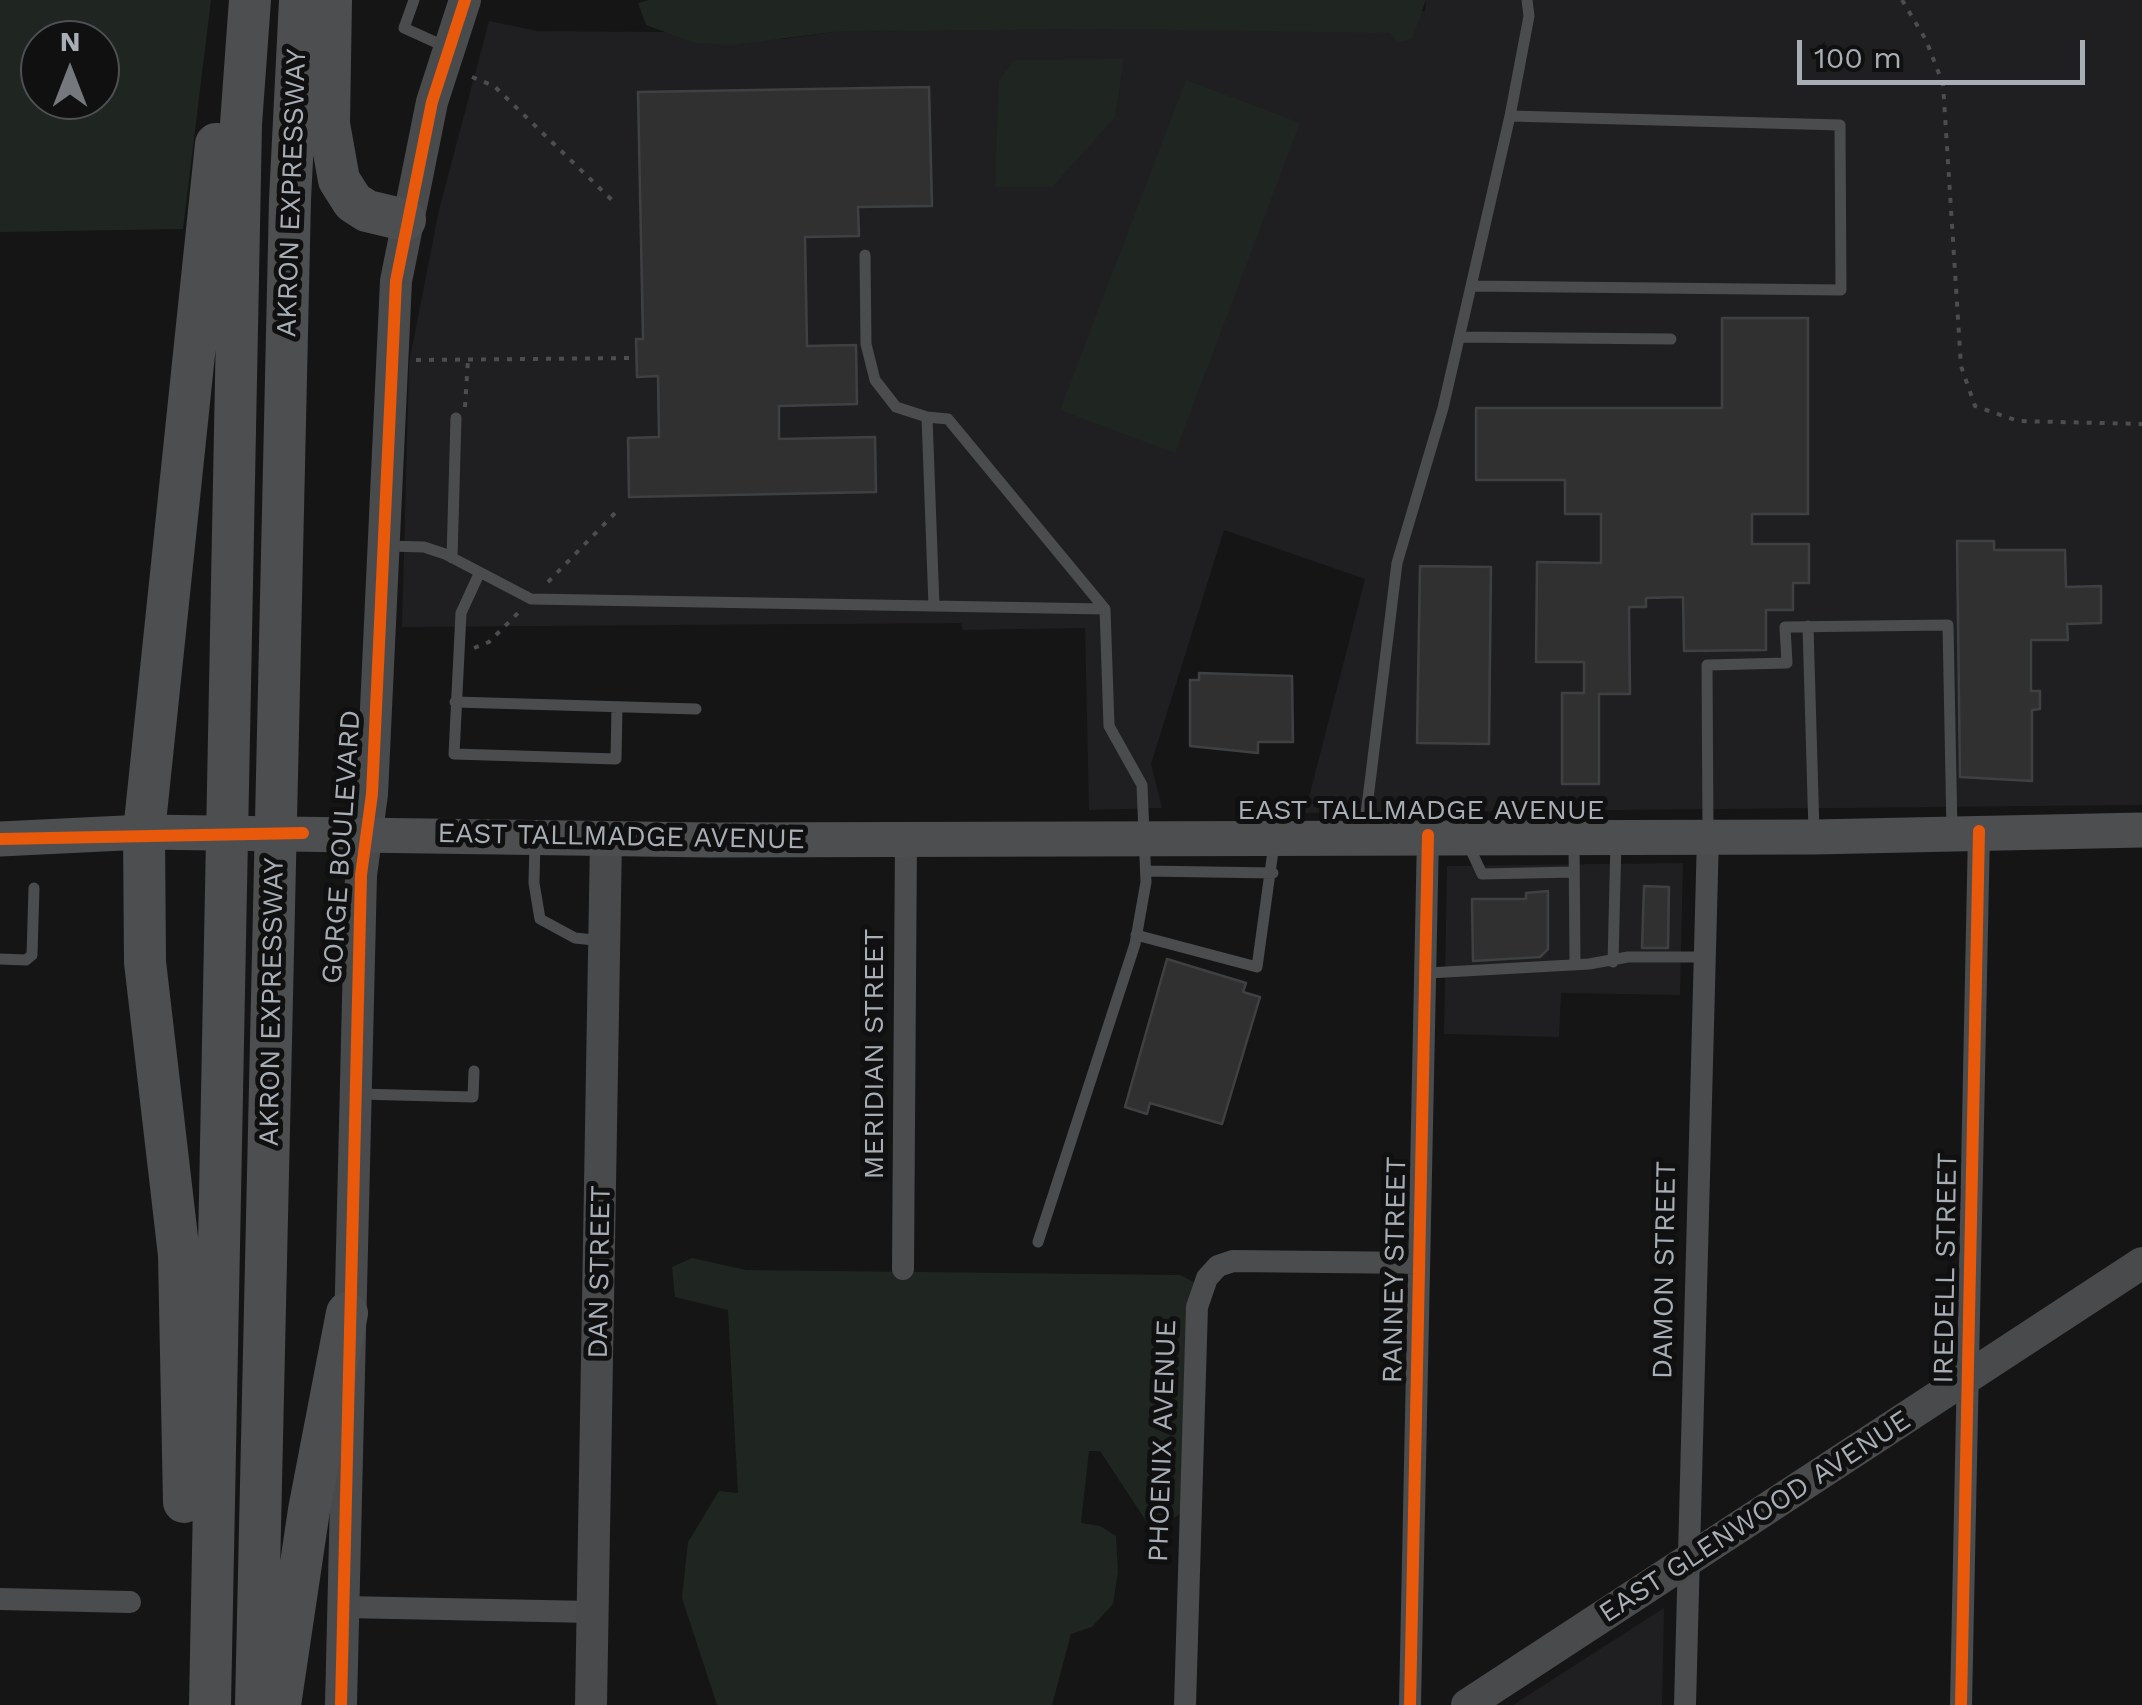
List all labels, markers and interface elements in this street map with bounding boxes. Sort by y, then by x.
north arrow [20,20,120,120]
scale bar [1802,20,2090,82]
text: N [60,25,80,58]
text: 100 m [1814,40,1902,75]
street label: AKRON EXPRESSWAY [270,48,314,338]
street label: GORGE BOULEVARD [316,709,368,985]
street label: EAST TALLMADGE AVENUE [1237,794,1605,828]
street label: EAST TALLMADGE AVENUE [437,817,805,857]
street label: AKRON EXPRESSWAY [253,857,291,1147]
street label: MERIDIAN STREET [858,928,892,1180]
street label: IREDELL STREET [1927,1152,1965,1384]
street label: RANNEY STREET [1376,1156,1414,1384]
street label: DAMON STREET [1646,1161,1684,1379]
street label: DAN STREET [582,1185,618,1359]
street label: PHOENIX AVENUE [1142,1319,1184,1563]
street label: EAST GLENWOOD AVENUE [1593,1404,1917,1630]

